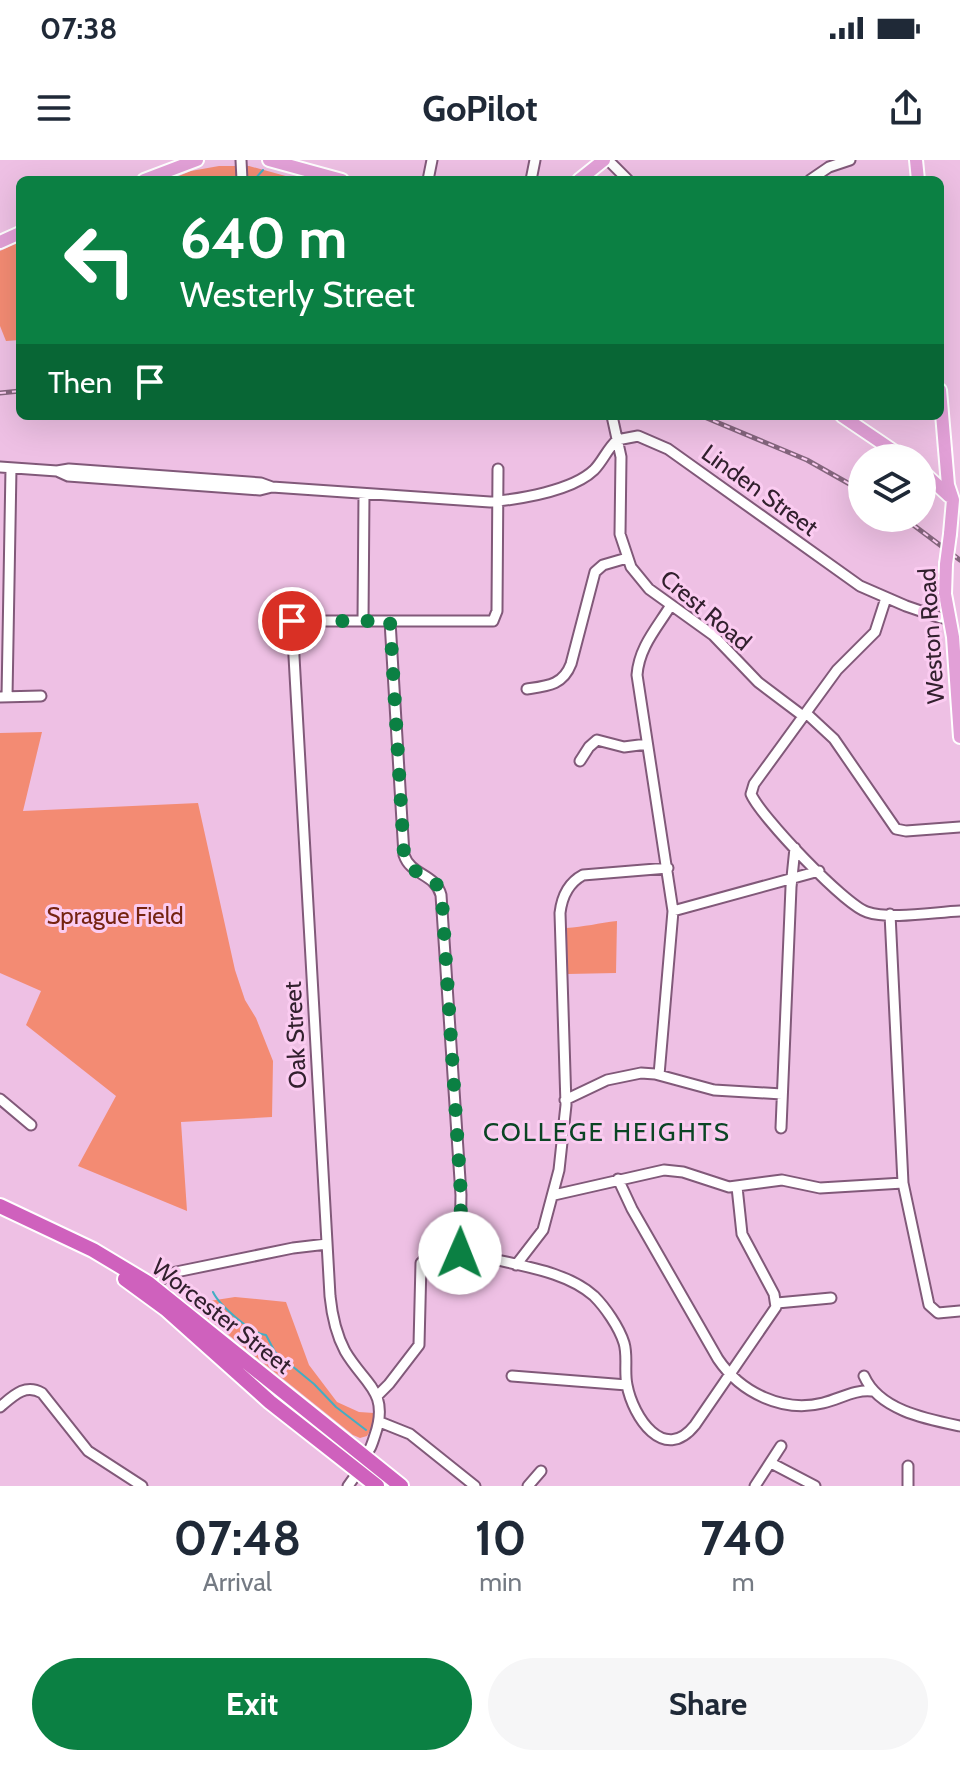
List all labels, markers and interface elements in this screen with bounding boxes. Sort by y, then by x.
text: 07:38 [40,10,117,47]
icon: menu [32,86,76,130]
text: GoPilot [422,86,538,130]
icon: share [884,86,928,130]
text: 640 m [180,204,347,272]
icon: left [48,208,152,312]
text: Westerly Street [180,272,415,316]
icon: arrive [128,360,172,404]
text: Then [48,364,112,401]
street label: Linden Street [696,438,824,542]
map controls [848,444,936,532]
button: layers [848,444,936,532]
street label: Crest Road [655,564,757,656]
street label: Weston Road [912,567,950,705]
pin [258,587,326,655]
icon: arrive [270,599,314,643]
park label: Sprague Field [46,901,184,930]
street label: Oak Street [278,981,312,1089]
district label: COLLEGE HEIGHTS [483,1116,731,1148]
position arrow [418,1211,502,1295]
street label: Worcester Street [146,1252,298,1380]
text: 07:48 [173,1509,301,1567]
text: 10 [475,1509,526,1567]
text: 740 [700,1509,786,1567]
text: Arrival [203,1566,272,1598]
text: min [479,1566,522,1598]
text: m [732,1566,755,1598]
button: Exit [32,1658,472,1750]
button: Share [488,1658,928,1750]

